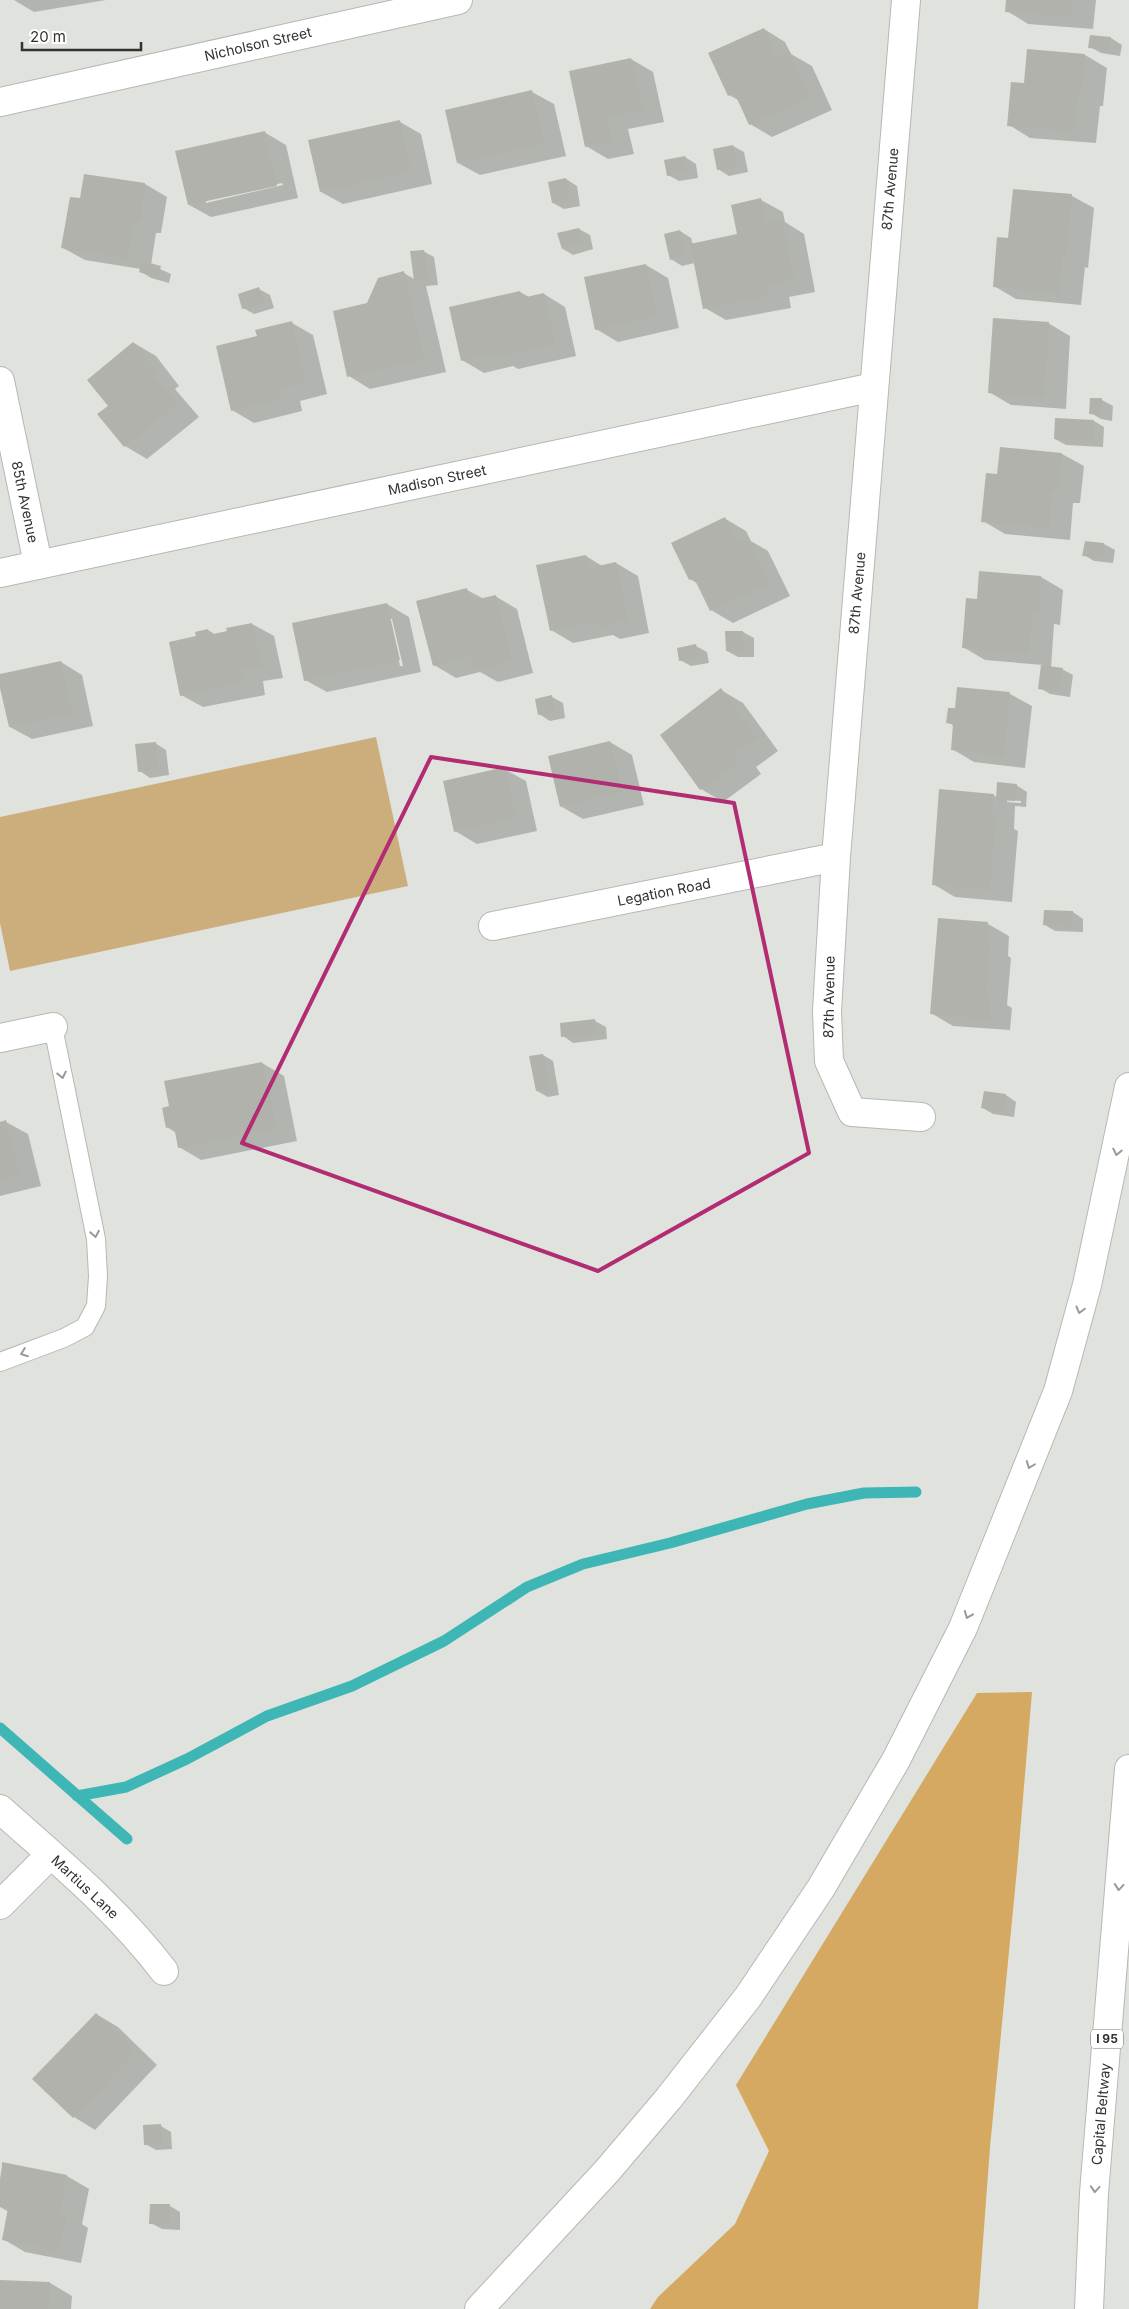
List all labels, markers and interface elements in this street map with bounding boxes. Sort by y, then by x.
scale bar [22,20,141,52]
street label: Nicholson Street [203,23,314,64]
text: 20 m [30,27,66,46]
street label: 87th Avenue [877,147,902,231]
street label: 85th Avenue [9,459,42,544]
street label: Madison Street [386,461,488,498]
street label: 87th Avenue [844,551,869,635]
street label: Legation Road [616,874,712,909]
street label: 87th Avenue [819,956,838,1038]
one-way arrow [57,1070,67,1079]
one-way arrow [1112,1148,1122,1157]
one-way arrow [89,1229,99,1238]
one-way arrow [1076,1306,1086,1314]
one-way arrow [20,1347,29,1357]
one-way arrow [1025,1460,1035,1468]
one-way arrow [964,1610,975,1619]
street label: Martius Lane [48,1851,123,1922]
one-way arrow [1113,1884,1124,1892]
road number: I 95 [1091,2030,1123,2048]
street label: Capital Beltway [1088,2062,1113,2166]
one-way arrow [1089,2185,1100,2193]

